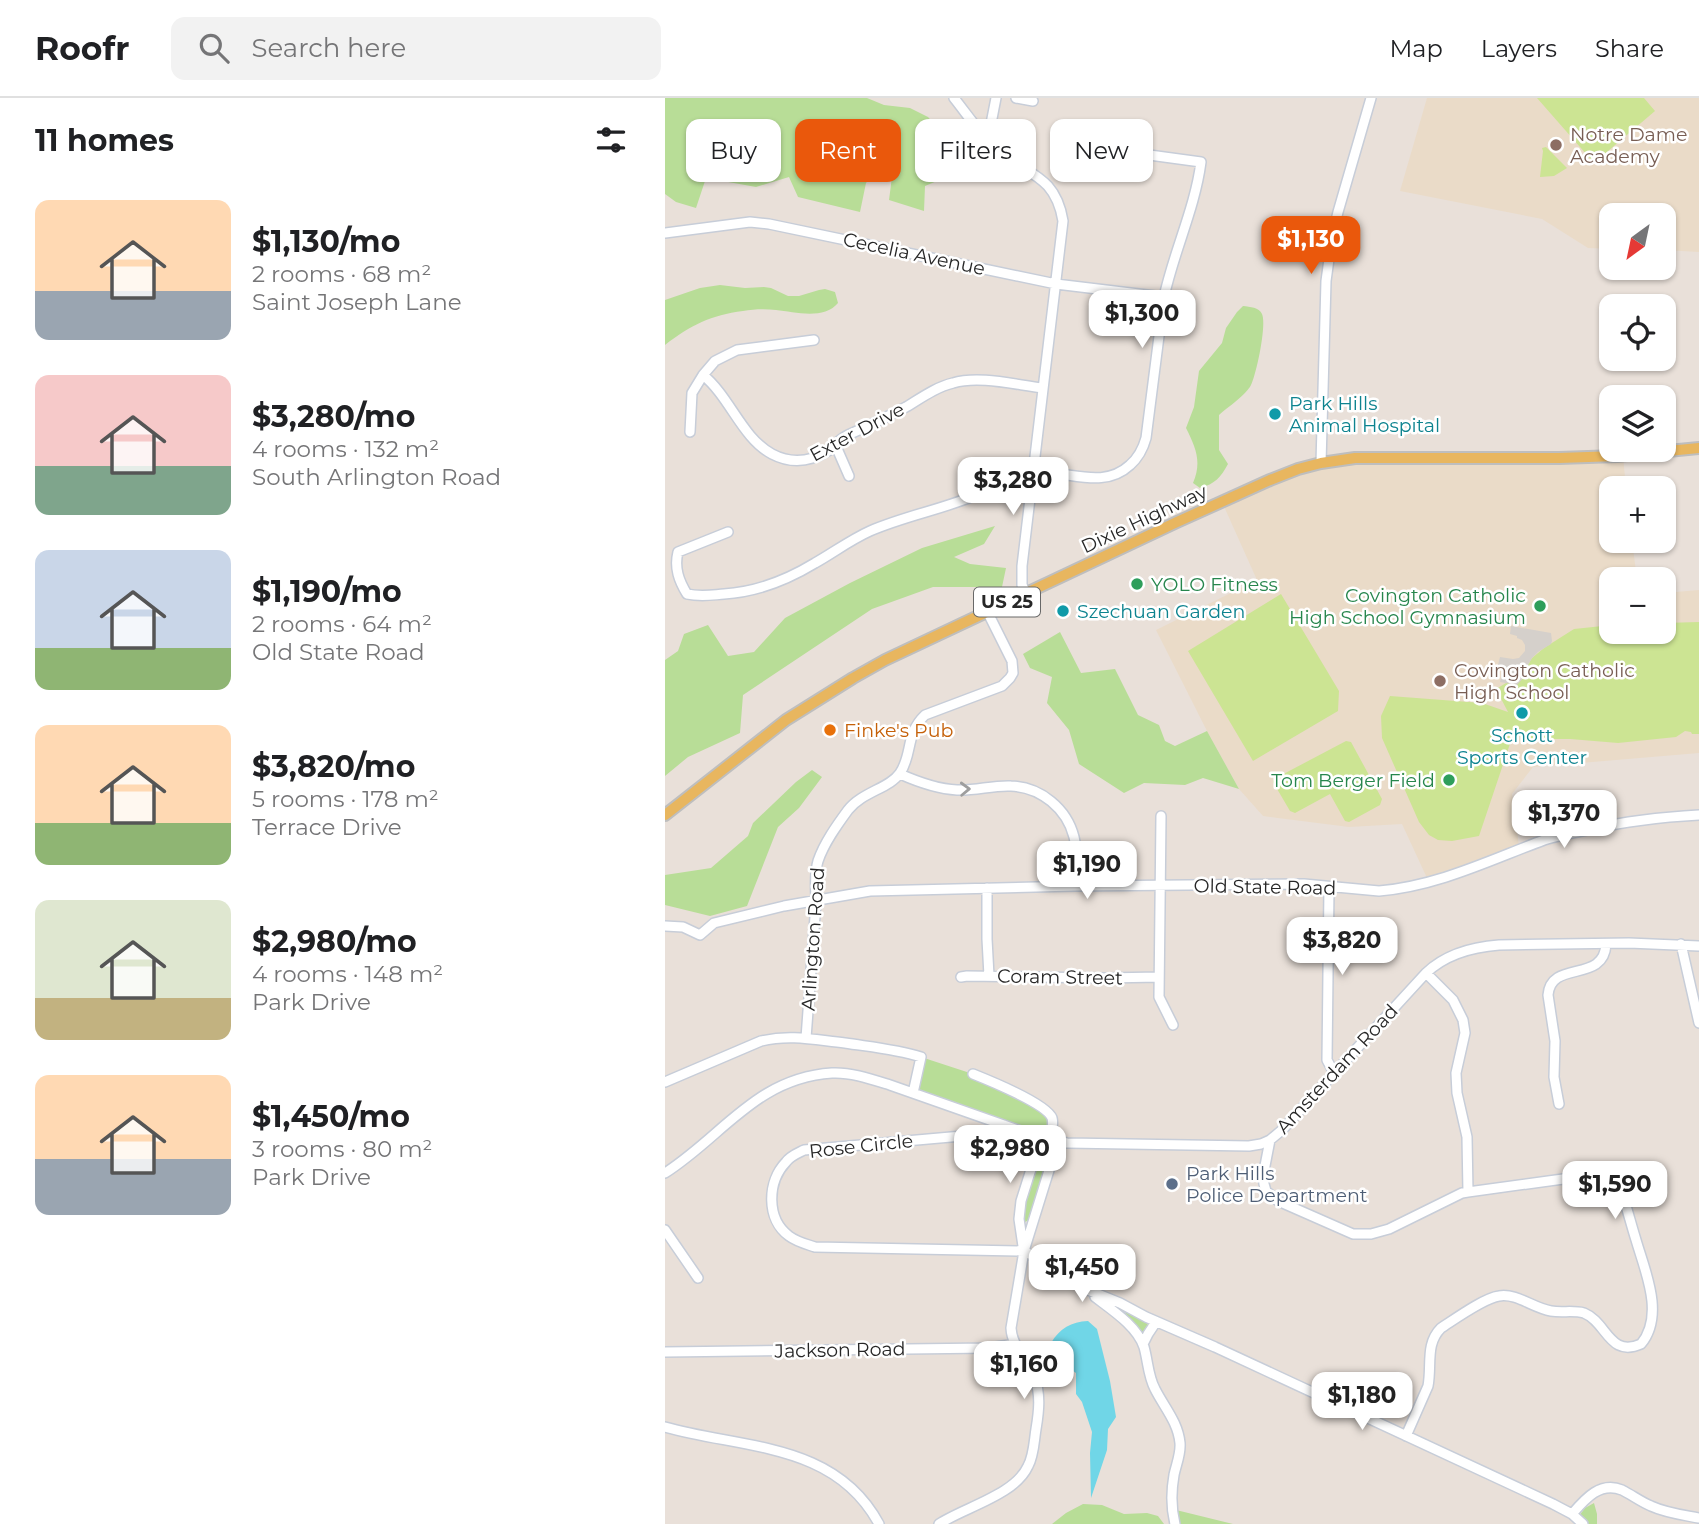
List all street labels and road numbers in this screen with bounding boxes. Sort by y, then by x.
street label: Cecelia Avenue [841,228,987,280]
street label: Exter Drive [806,397,908,467]
street label: Dixie Highway [1077,479,1211,558]
road number: US 25 [974,588,1040,616]
street label: Arlington Road [797,866,829,1012]
street label: Old State Road [1193,874,1337,900]
street label: Coram Street [997,964,1123,990]
street label: Amsterdam Road [1271,1000,1403,1138]
street label: Rose Circle [808,1129,914,1163]
street label: Jackson Road [773,1337,906,1363]

